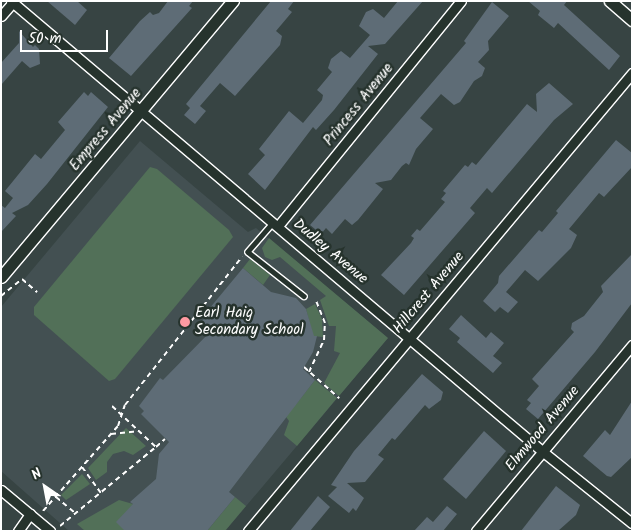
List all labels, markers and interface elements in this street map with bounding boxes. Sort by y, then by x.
scale bar [22,20,110,52]
text: 50 m [28,27,62,51]
street label: Princess Avenue [320,60,398,150]
street label: Empress Avenue [66,85,146,175]
street label: Dudley Avenue [289,216,371,288]
street label: Hillcrest Avenue [389,248,469,338]
place label: Earl Haig Secondary School [195,304,304,339]
marker: Earl Haig Secondary School [179,316,191,328]
street label: Elmwood Avenue [502,383,584,475]
north arrow [20,462,70,512]
text: N [27,463,47,486]

